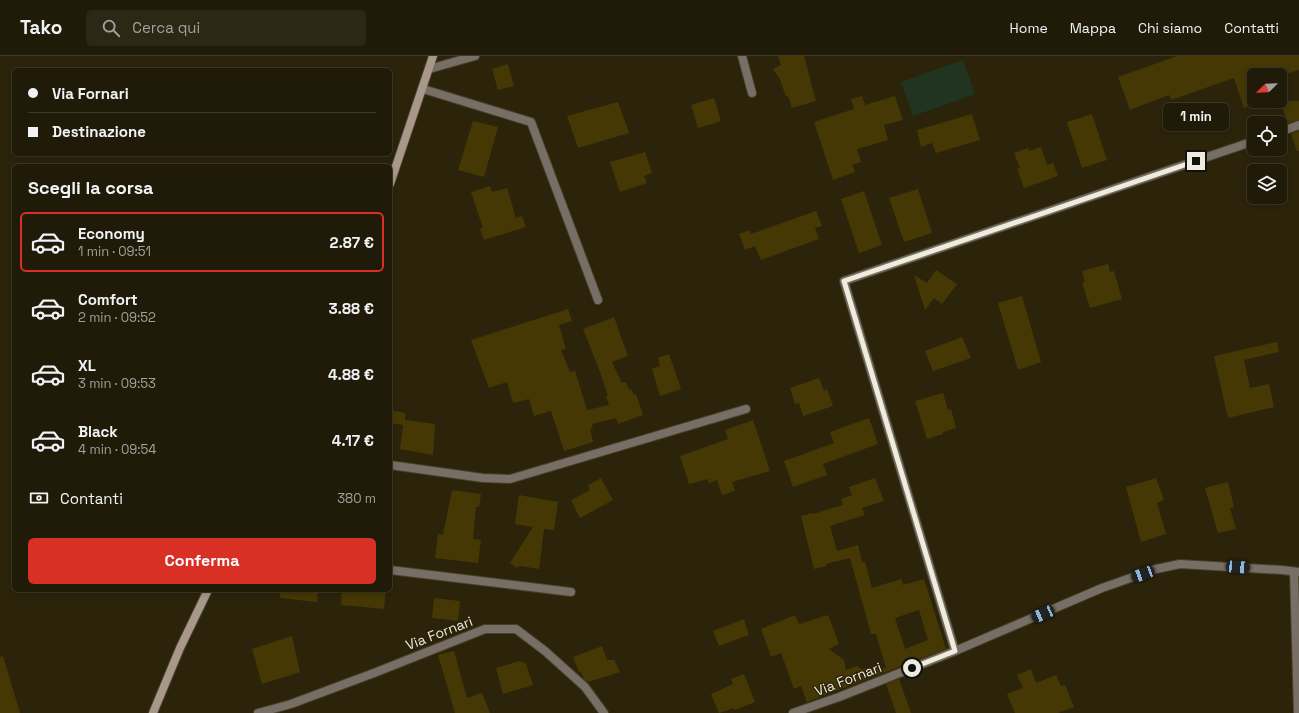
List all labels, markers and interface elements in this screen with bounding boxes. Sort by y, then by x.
search box [86,10,366,46]
text: Tako [20,15,62,40]
icon: search [100,17,122,39]
text: Cerca qui [132,18,200,37]
text: Home [1010,19,1048,37]
text: Mappa [1070,19,1116,37]
text: Chi siamo [1138,19,1202,37]
text: Contatti [1224,19,1279,37]
north arrow [1247,68,1287,108]
map controls [1247,68,1287,204]
text: Via Fornari [52,84,129,103]
callout: 1 min [1163,103,1229,131]
text: 1 min [1180,108,1212,125]
button: locate [1247,116,1287,156]
text: Destinazione [52,122,146,141]
route end [1187,152,1205,170]
button: layers [1247,164,1287,204]
text: Scegli la corsa [28,176,153,199]
icon: car [30,224,66,260]
text: Economy [78,224,145,243]
text: 2.87 € [329,233,374,252]
text: 1 min · 09:51 [78,243,151,260]
icon: car [30,290,66,326]
text: Comfort [78,290,138,309]
text: 3.88 € [328,299,374,318]
text: 2 min · 09:52 [78,309,156,326]
icon: car [30,356,66,392]
text: XL [78,356,96,375]
text: 4.88 € [328,365,374,384]
text: 3 min · 09:53 [78,375,156,392]
icon: car [30,422,66,458]
text: Black [78,422,118,441]
text: 4.17 € [332,431,374,450]
text: 4 min · 09:54 [78,441,156,458]
icon: cash [28,487,50,509]
text: Contanti [60,489,123,508]
text: 380 m [337,490,376,507]
button: Conferma [28,538,376,584]
car [1226,560,1250,574]
car [1130,564,1156,584]
car [1030,604,1056,624]
street label: Via Fornari [403,612,475,654]
street label: Via Fornari [812,658,884,700]
route start [903,659,921,677]

